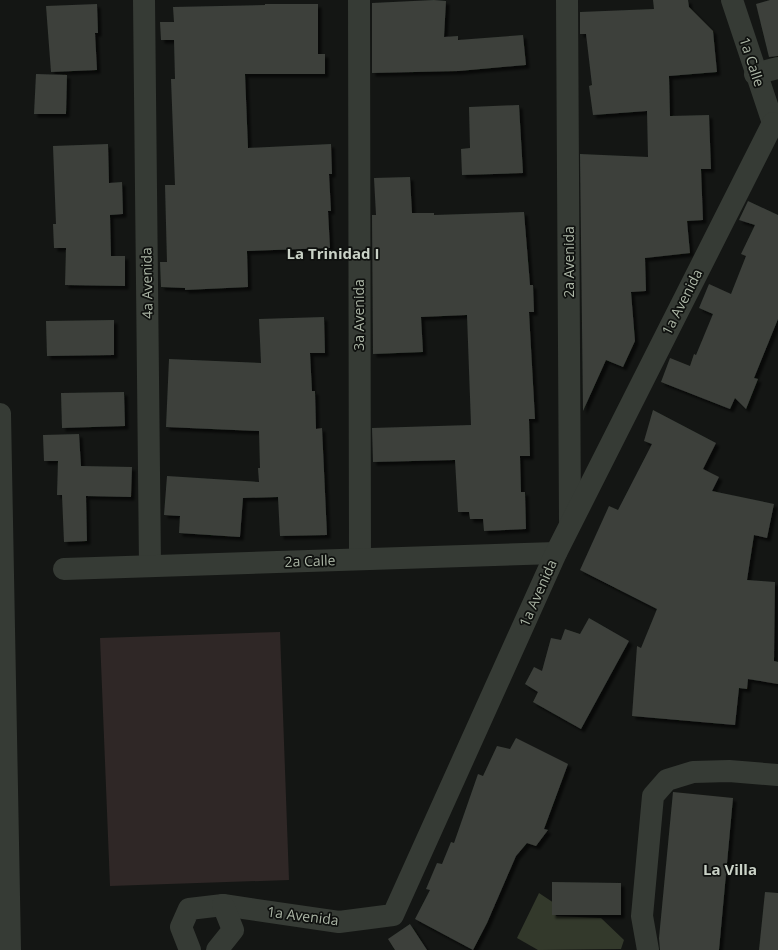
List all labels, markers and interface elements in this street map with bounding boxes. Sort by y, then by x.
street label: 1a Calle [736,35,769,89]
street label: 2a Avenida [559,226,578,298]
district label: La Trinidad I [287,243,379,263]
street label: 4a Avenida [136,247,157,319]
street label: 1a Avenida [657,266,706,338]
street label: 3a Avenida [349,279,368,351]
street label: 2a Calle [284,550,336,571]
street label: 1a Avenida [514,556,561,629]
district label: La Villa [703,859,757,879]
street label: 1a Avenida [266,902,340,929]

